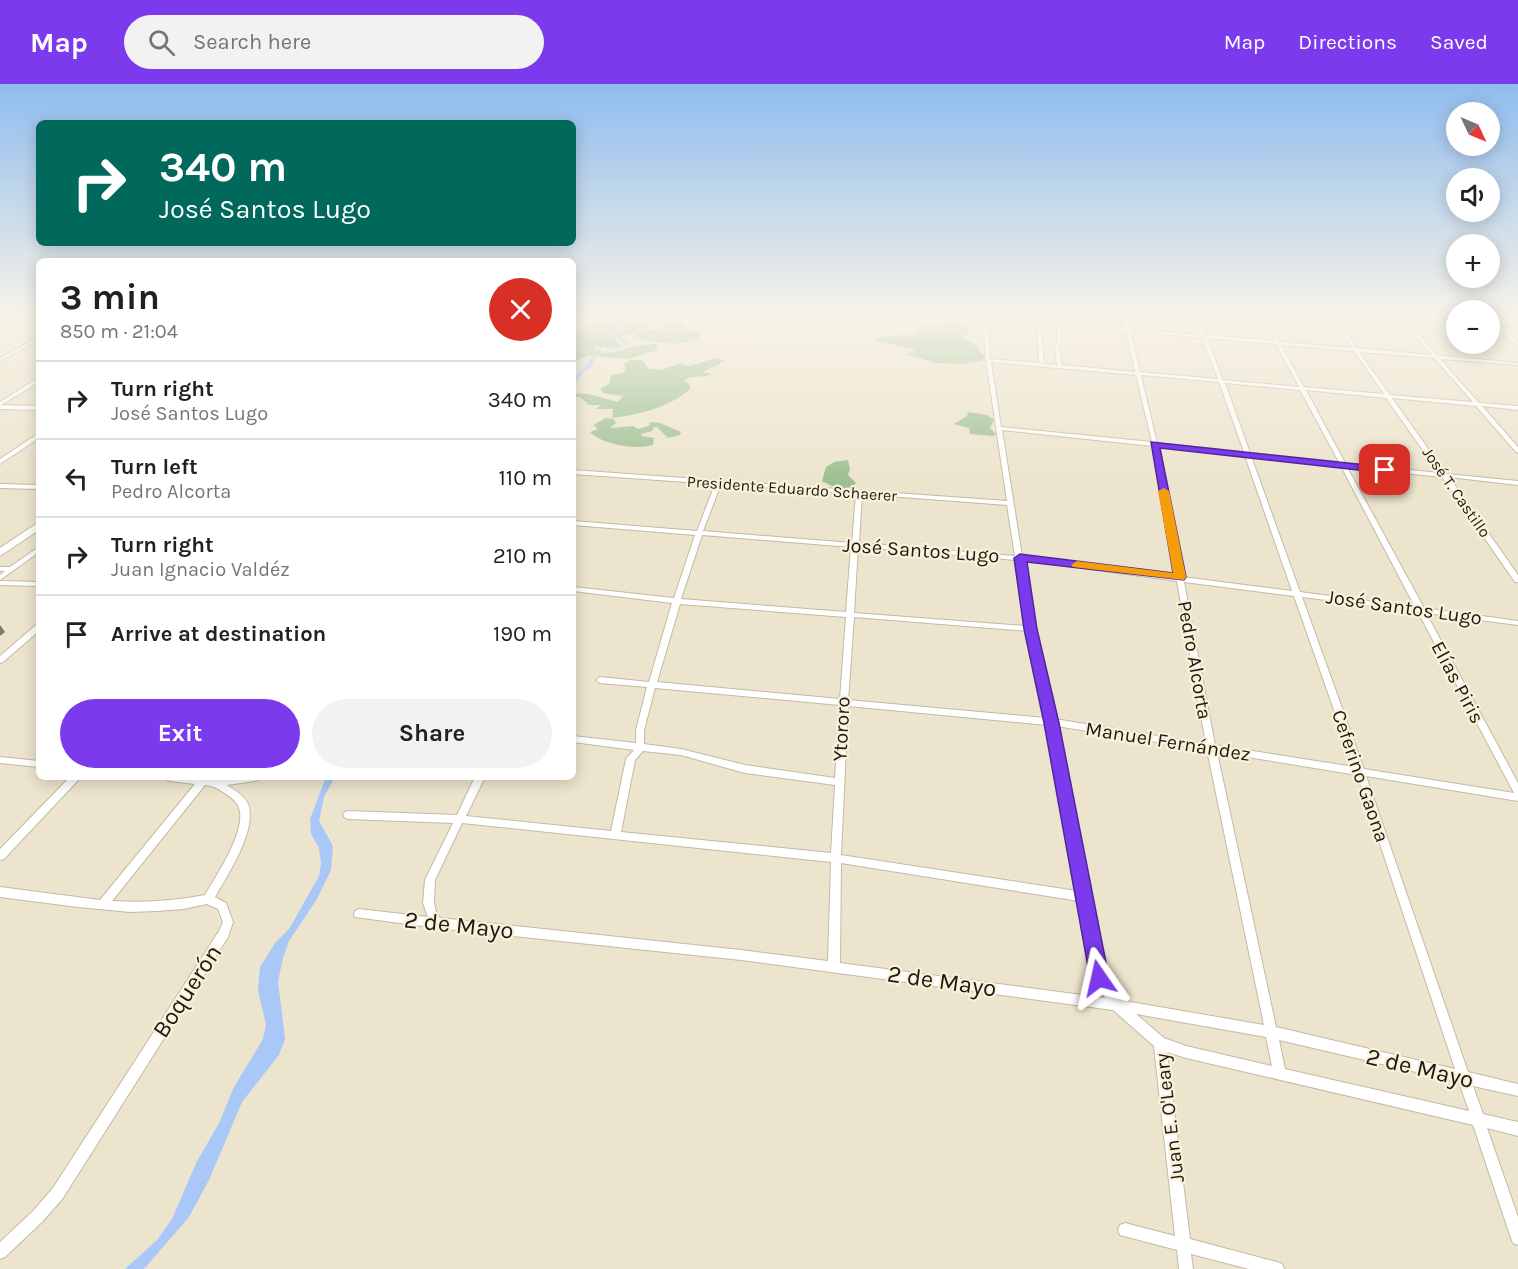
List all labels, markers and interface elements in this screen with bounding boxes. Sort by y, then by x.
search box [124,15,544,69]
text: Map [30,26,88,59]
icon: search [145,26,178,59]
text: Search here [193,29,311,55]
text: Map [1224,30,1265,54]
text: Directions [1298,30,1397,54]
text: Saved [1430,30,1488,54]
north arrow [1446,102,1500,156]
map controls [1446,102,1500,354]
text: 340 m [159,142,287,192]
icon: right [60,144,138,222]
button: sound [1446,168,1500,222]
text: José Santos Lugo [159,193,371,225]
button: + [1446,234,1500,288]
text: 3 min [60,276,160,318]
button: close [489,278,552,341]
button: − [1446,300,1500,354]
text: 850 m · 21:04 [60,320,178,343]
text: Turn right [111,376,214,402]
icon: right [60,384,93,417]
text: 340 m [488,387,552,413]
text: José Santos Lugo [111,402,268,425]
street label: José T. Castillo [1418,443,1495,541]
pin [1359,444,1410,495]
icon: arrive [1368,453,1401,486]
text: Turn left [111,454,198,480]
icon: left [60,462,93,495]
text: 110 m [499,465,552,491]
street label: Presidente Eduardo Schaerer [686,472,898,505]
text: Pedro Alcorta [111,480,231,503]
text: Turn right [111,532,214,558]
street label: José Santos Lugo [842,534,1000,567]
icon: right [60,540,93,573]
text: 210 m [493,543,552,569]
text: Juan Ignacio Valdéz [111,558,290,581]
street label: José Santos Lugo [1325,585,1483,630]
street label: Pedro Alcorta [1173,599,1216,721]
icon: arrive [60,618,93,651]
text: Arrive at destination [111,621,326,647]
text: 190 m [493,621,552,647]
street label: Elías Piris [1426,637,1489,727]
street label: Ytororo [828,696,855,762]
button: Exit [60,699,300,768]
button: Share [312,699,552,768]
street label: Ceferino Gaona [1327,707,1394,845]
street label: Manuel Fernández [1084,717,1252,766]
street label: 2 de Mayo [403,905,515,945]
street label: Boquerón [147,939,227,1043]
position arrow [1067,946,1131,1010]
street label: 2 de Mayo [886,960,998,1002]
street label: 2 de Mayo [1363,1042,1477,1094]
street label: Juan E. O'Leary [1150,1052,1189,1184]

